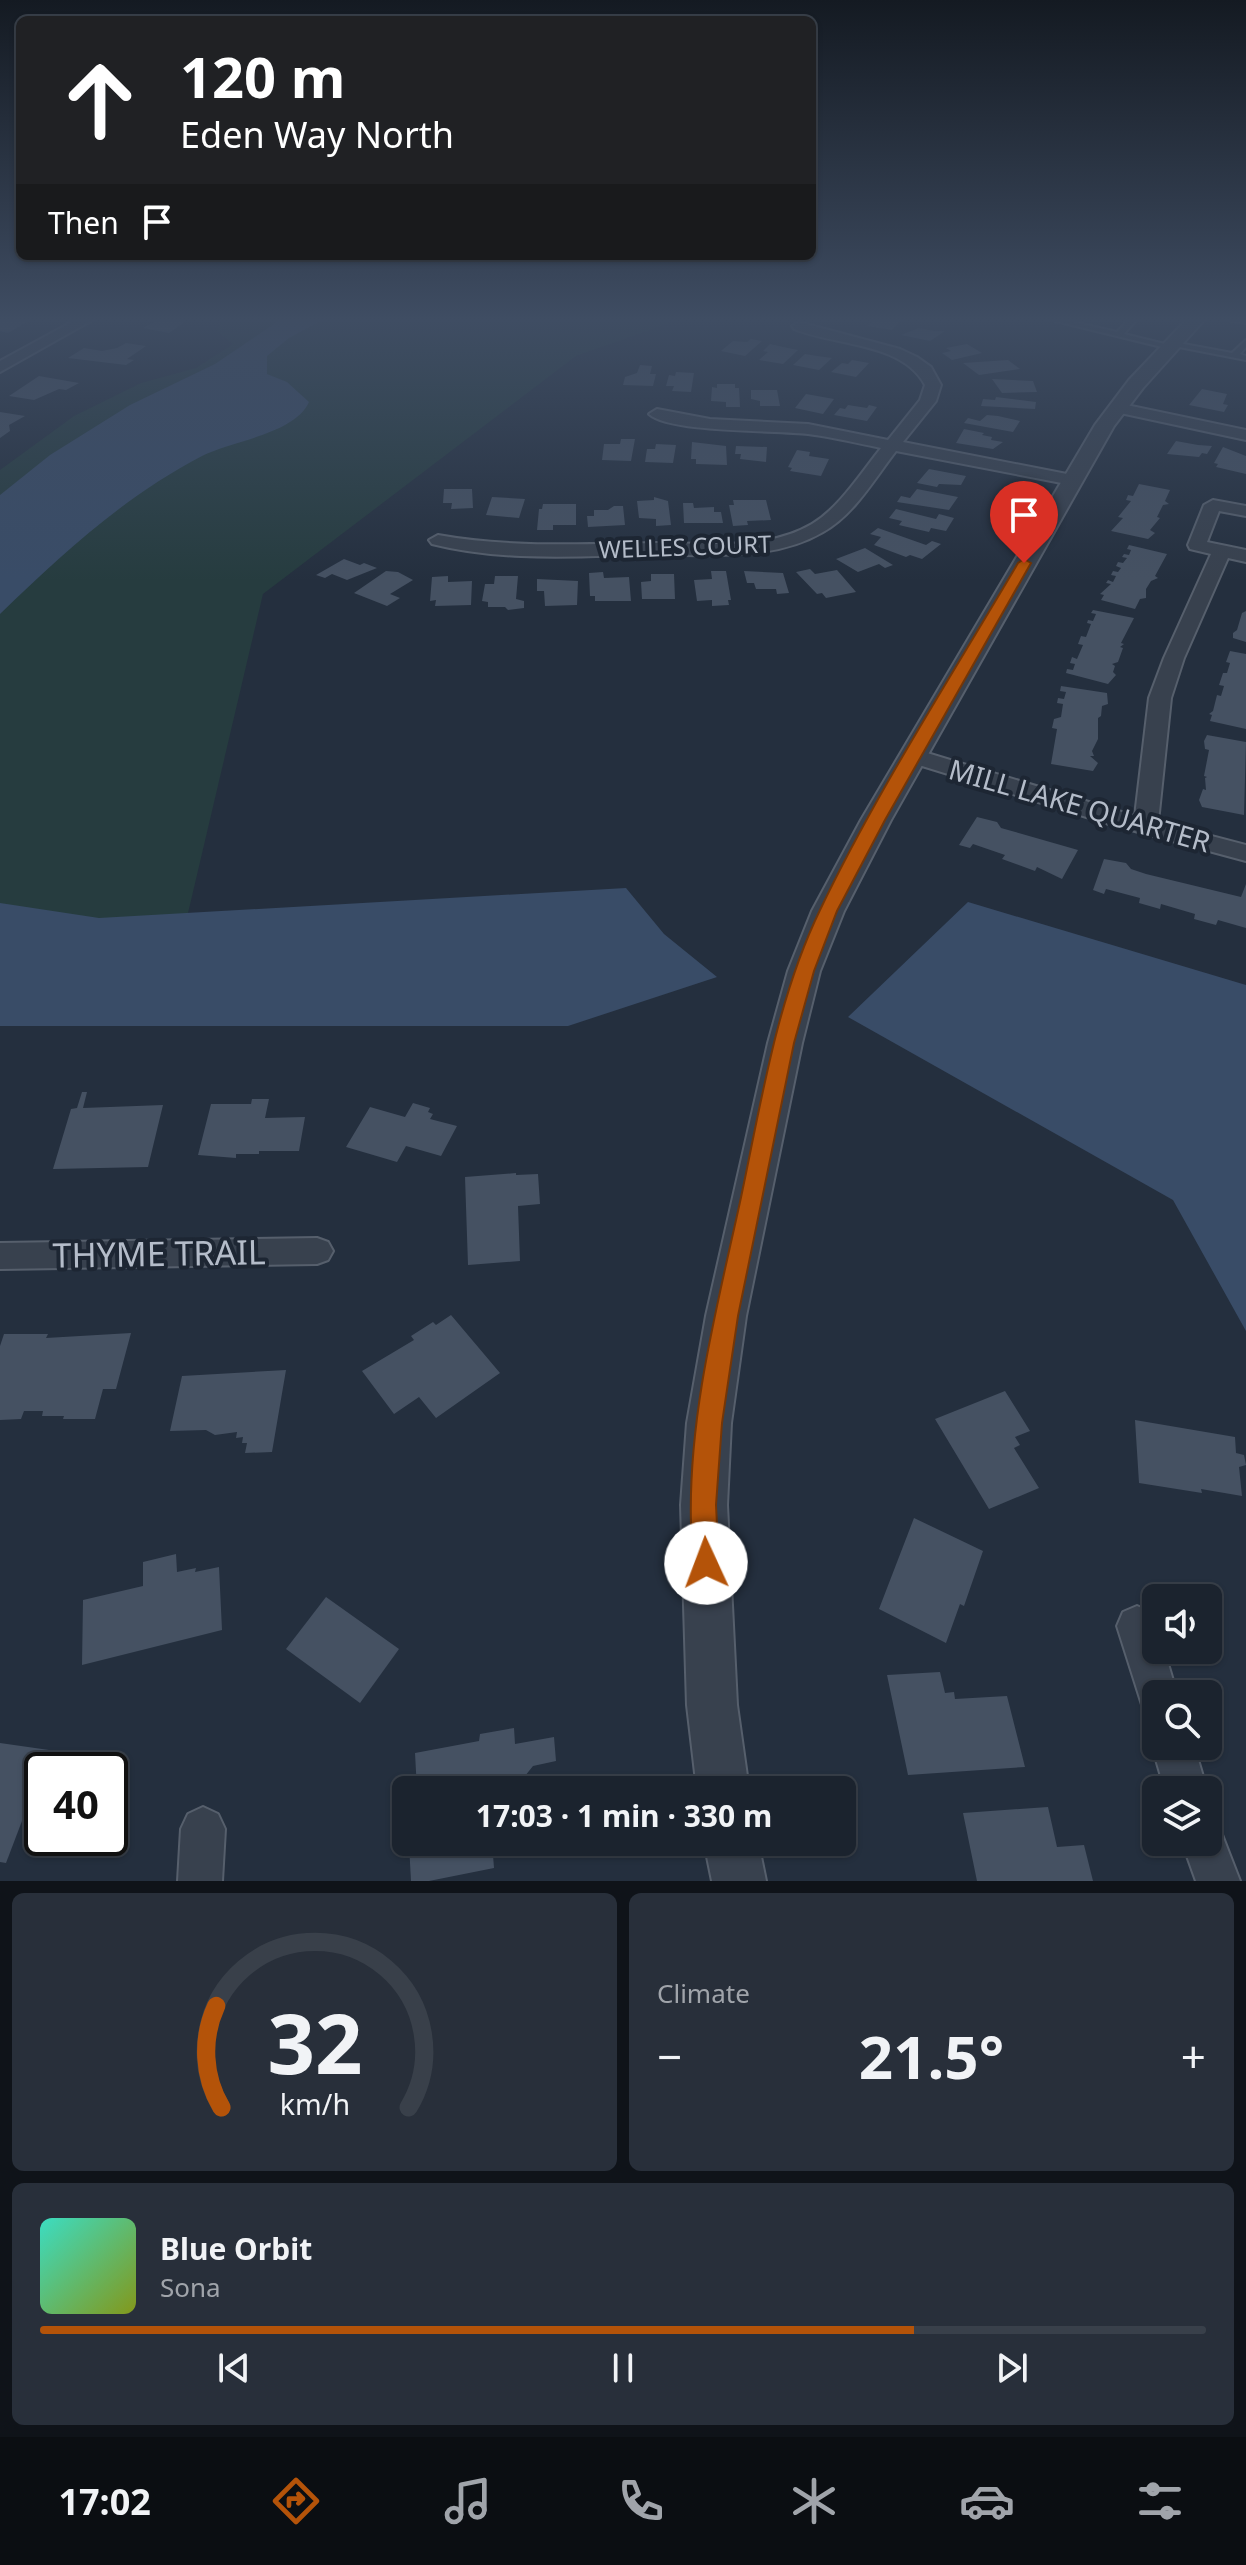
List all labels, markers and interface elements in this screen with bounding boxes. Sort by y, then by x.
text: 120 m [180,38,345,114]
icon: ahead [48,48,152,152]
text: Eden Way North [180,110,454,159]
icon: arrive [135,200,179,244]
text: Then [48,202,119,243]
pin [990,481,1058,563]
icon: arrive [1002,493,1046,537]
street label: WELLES COURT [598,526,773,566]
street label: MILL LAKE QUARTER [945,749,1215,861]
street label: THYME TRAIL [52,1228,266,1278]
position arrow [664,1521,748,1605]
map controls [1142,1584,1222,1856]
button: sound [1142,1584,1222,1664]
button: search [1142,1680,1222,1760]
speed limit sign: 40 [24,1752,128,1856]
button: layers [1142,1776,1222,1856]
text: 17:03 · 1 min · 330 m [476,1795,772,1836]
text: Climate [657,1975,750,2011]
text: 32 [267,1985,362,2098]
text: 21.5° [859,2015,1004,2097]
text: − [657,2026,682,2086]
text: + [1181,2026,1206,2086]
text: km/h [279,2084,350,2123]
text: Blue Orbit [160,2228,312,2269]
text: Sona [160,2269,221,2305]
icon: previous [212,2346,256,2390]
icon: pause [601,2346,645,2390]
icon: next [990,2346,1034,2390]
icon: directions [268,2473,324,2529]
icon: music [440,2473,496,2529]
icon: phone [613,2473,669,2529]
icon: climate [786,2473,842,2529]
icon: car [959,2473,1015,2529]
icon: filters [1132,2473,1188,2529]
text: 17:02 [58,2477,151,2526]

